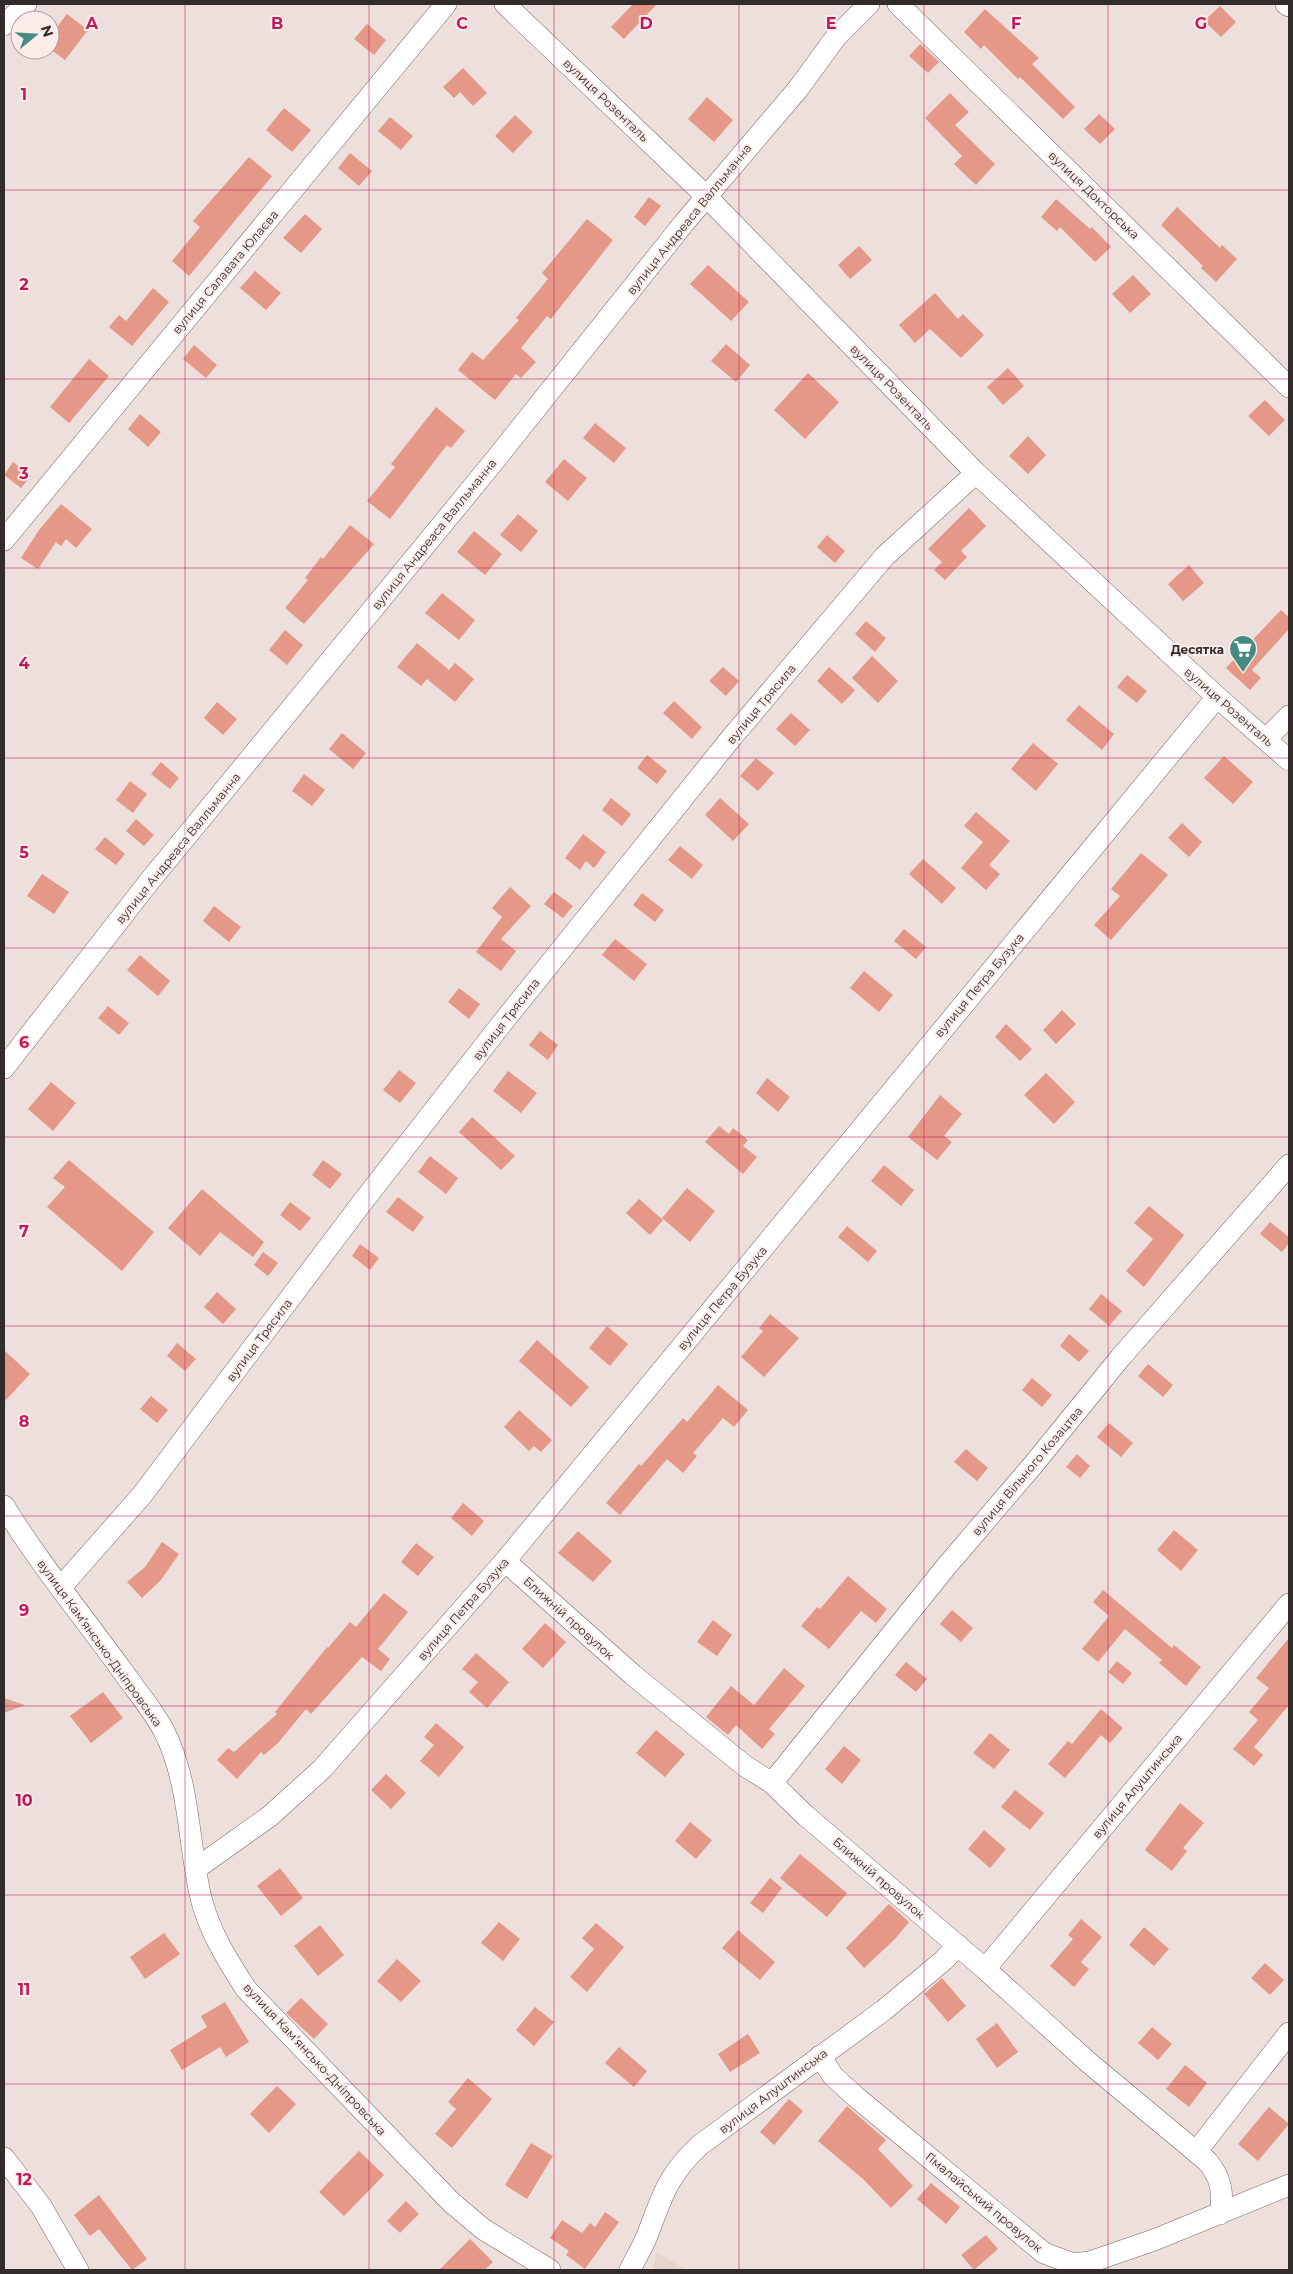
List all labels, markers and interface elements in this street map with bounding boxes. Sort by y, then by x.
north arrow [10,10,60,60]
text: A [85,14,99,33]
text: B [271,14,283,33]
text: C [456,14,468,33]
text: D [639,14,653,33]
text: E [826,14,836,33]
text: F [1011,14,1021,33]
text: G [1195,14,1207,33]
text: N [37,23,58,39]
street label: вулиця Розенталь [560,55,652,145]
text: 1 [21,85,27,104]
street label: вулиця Андреаса Валльманна [623,140,755,298]
street label: вулиця Докторська [1045,148,1143,242]
street label: вулиця Салавата Юлаєва [169,207,281,337]
text: 2 [19,275,29,294]
street label: вулиця Розенталь [847,341,937,433]
street label: вулиця Андреаса Валльманна [368,455,500,613]
text: 3 [18,464,29,483]
supermarket icon: Десятка [1228,634,1258,673]
place label: Десятка [1171,642,1224,657]
text: 4 [18,654,30,673]
street label: вулиця Трясила [723,661,799,747]
street label: вулиця Розенталь [1181,664,1277,750]
street label: вулиця Андреаса Валльманна [112,769,244,927]
text: 5 [19,843,29,862]
street label: вулиця Петра Бузука [931,930,1027,1040]
street label: вулиця Трясила [469,975,543,1063]
text: 6 [19,1033,29,1052]
text: 7 [19,1222,29,1241]
street label: вулиця Петра Бузука [674,1243,770,1353]
street label: вулиця Трясила [223,1296,295,1384]
street label: вулиця Вільного Козацтва [969,1403,1085,1539]
text: 8 [19,1412,29,1431]
street label: вулиця Петра Бузука [414,1554,512,1664]
street label: вулиця Кам’янсько-Дніпровська [34,1557,166,1729]
street label: Ближній провулок [521,1573,617,1663]
text: 9 [19,1601,29,1620]
street label: вулиця Алуштинська [1089,1731,1185,1841]
text: 10 [15,1791,33,1810]
street label: Ближній провулок [830,1834,928,1922]
text: 11 [18,1980,30,1999]
street label: вулиця Кам’янсько-Дніпровська [240,1980,390,2138]
street label: вулиця Алуштинська [716,2045,830,2137]
street label: Гімалайський провулок [922,2149,1046,2255]
text: 12 [16,2170,32,2189]

